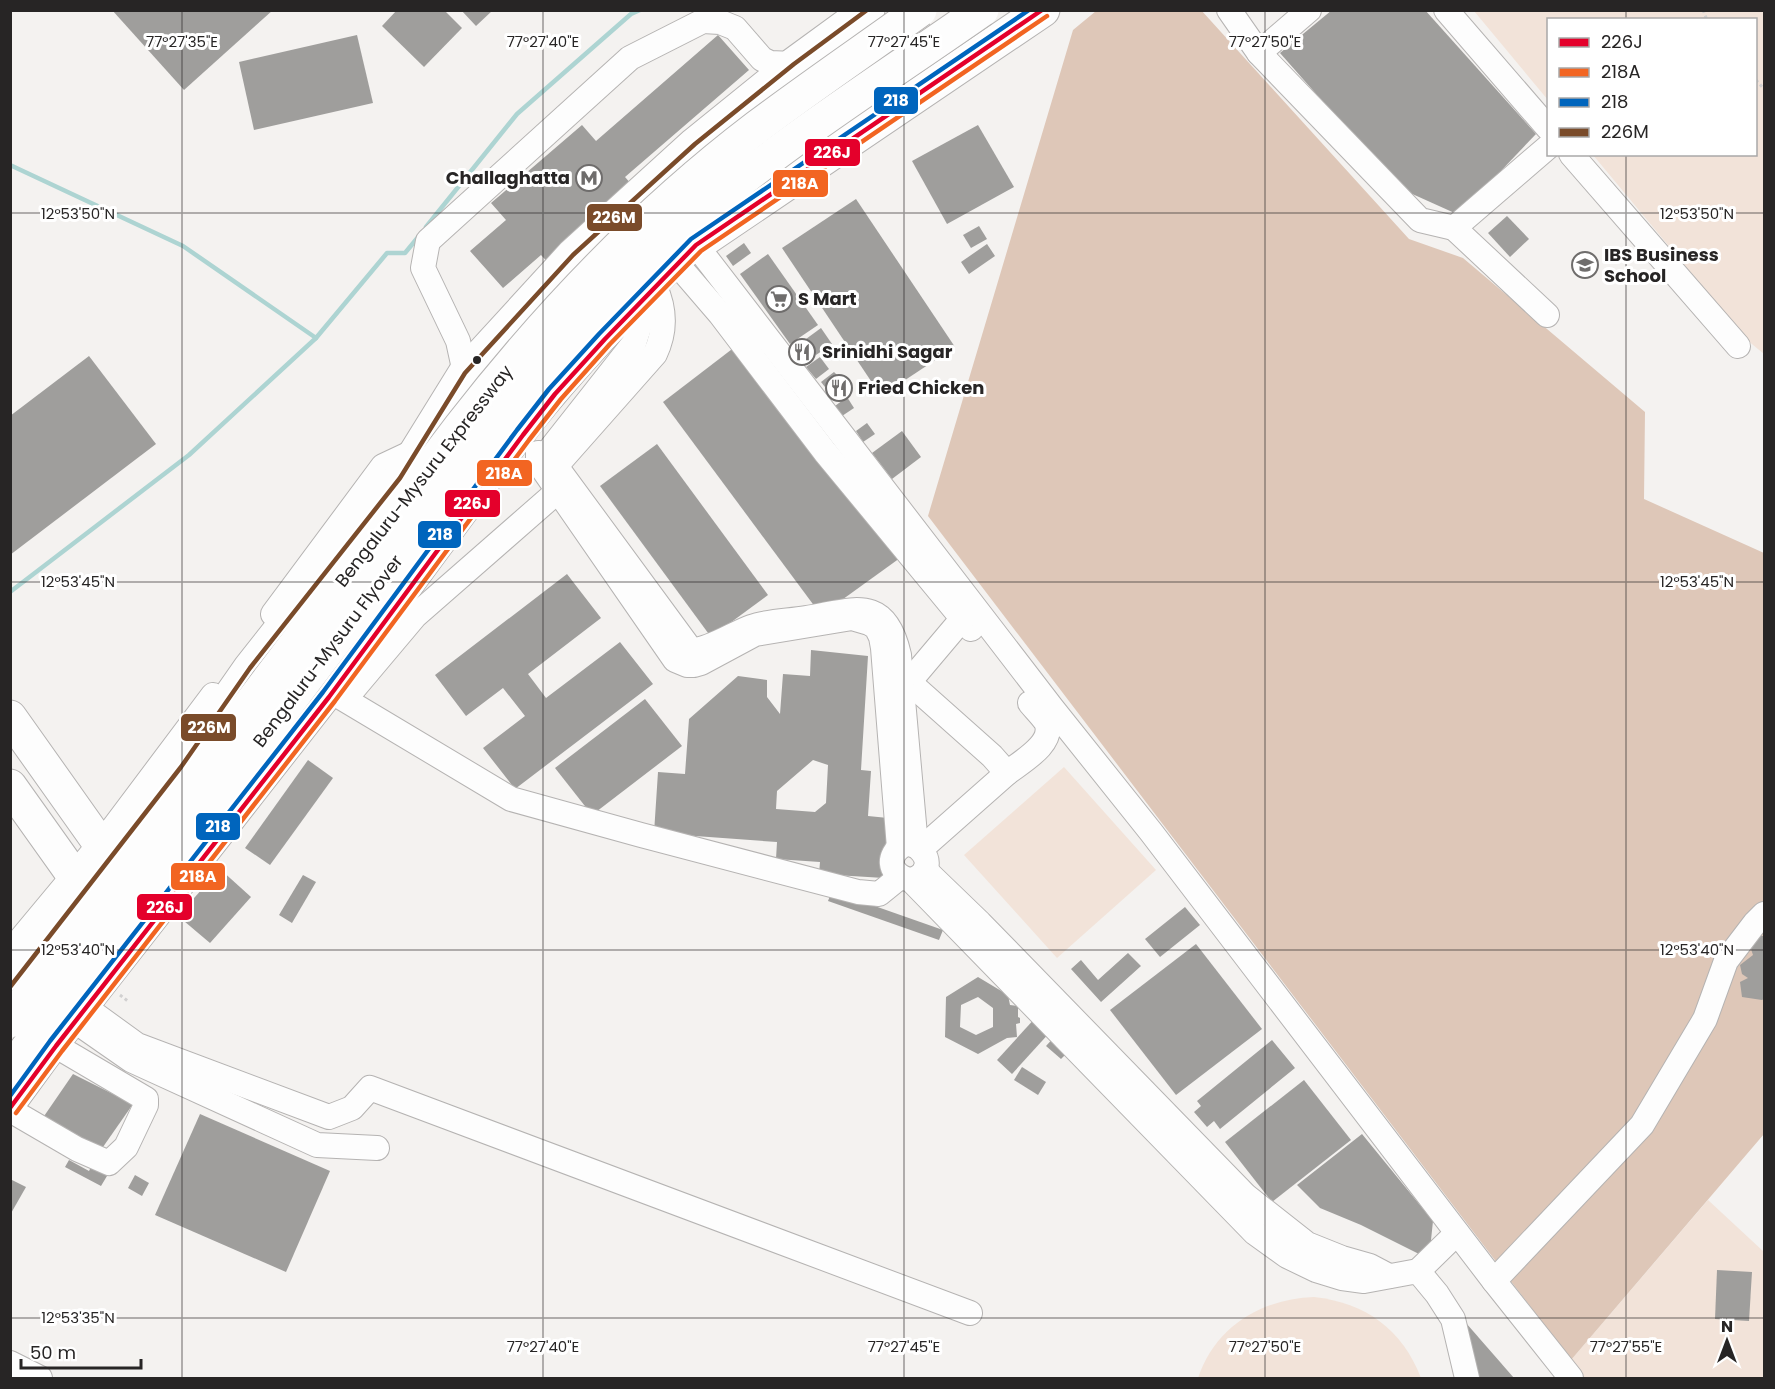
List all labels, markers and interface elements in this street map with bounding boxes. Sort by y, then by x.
legend [1547,18,1757,156]
text: 226J [1601,29,1643,54]
text: 77°27'35"E [146,31,218,52]
text: 77°27'40"E [507,31,579,52]
text: 77°27'45"E [868,31,940,52]
text: 77°27'50"E [1229,31,1301,52]
text: 218A [1601,59,1641,84]
line badge: 218 [873,86,919,115]
text: 218 [883,89,909,112]
text: 218 [1601,89,1628,114]
text: 226M [1601,119,1649,144]
line badge: 226J [804,138,861,167]
text: 226J [813,141,851,164]
metro station icon: Challaghatta [574,163,604,193]
place label: Challaghatta [446,165,570,190]
line badge: 218A [772,169,829,198]
text: 218A [781,172,819,195]
text: 12°53'50"N [41,203,115,224]
line badge: 226M [586,203,643,232]
text: 12°53'50"N [1660,203,1734,224]
text: 226M [592,206,636,229]
place label: IBS Business School [1604,242,1719,288]
school or university icon: IBS Business School [1570,250,1600,280]
supermarket icon: S Mart [764,284,794,314]
place label: S Mart [798,286,857,311]
restaurant icon: Srinidhi Sagar [787,337,817,367]
place label: Srinidhi Sagar [822,339,953,364]
unlabelled marker [471,354,483,366]
street label: Bengaluru-Mysuru Expressway [329,359,518,592]
restaurant icon: Fried Chicken [824,373,854,403]
place label: Fried Chicken [858,375,984,400]
line badge: 218A [476,459,533,487]
text: 218A [485,462,523,485]
line badge: 226J [444,489,501,518]
text: 226J [453,492,491,515]
line badge: 218 [417,520,462,549]
text: 218 [427,523,453,546]
street label: Bengaluru-Mysuru Flyover [247,549,408,752]
text: 12°53'45"N [41,571,115,592]
text: 12°53'45"N [1660,571,1734,592]
line badge: 226M [180,713,237,742]
text: 226M [187,716,231,739]
line badge: 218 [195,812,241,841]
text: 218 [205,815,231,838]
line badge: 218A [170,862,226,891]
text: 218A [179,865,217,888]
line badge: 226J [136,893,193,921]
text: 226J [146,896,184,919]
text: 12°53'40"N [41,939,115,960]
text: 12°53'40"N [1660,939,1734,960]
text: 12°53'35"N [41,1307,115,1328]
north arrow [1697,1311,1757,1371]
text: N [1721,1315,1733,1338]
scale bar [21,1332,141,1370]
text: 77°27'40"E [507,1336,579,1357]
text: 77°27'45"E [868,1336,940,1357]
text: 77°27'50"E [1229,1336,1301,1357]
text: 77°27'55"E [1590,1336,1662,1357]
text: 50 m [30,1340,76,1365]

